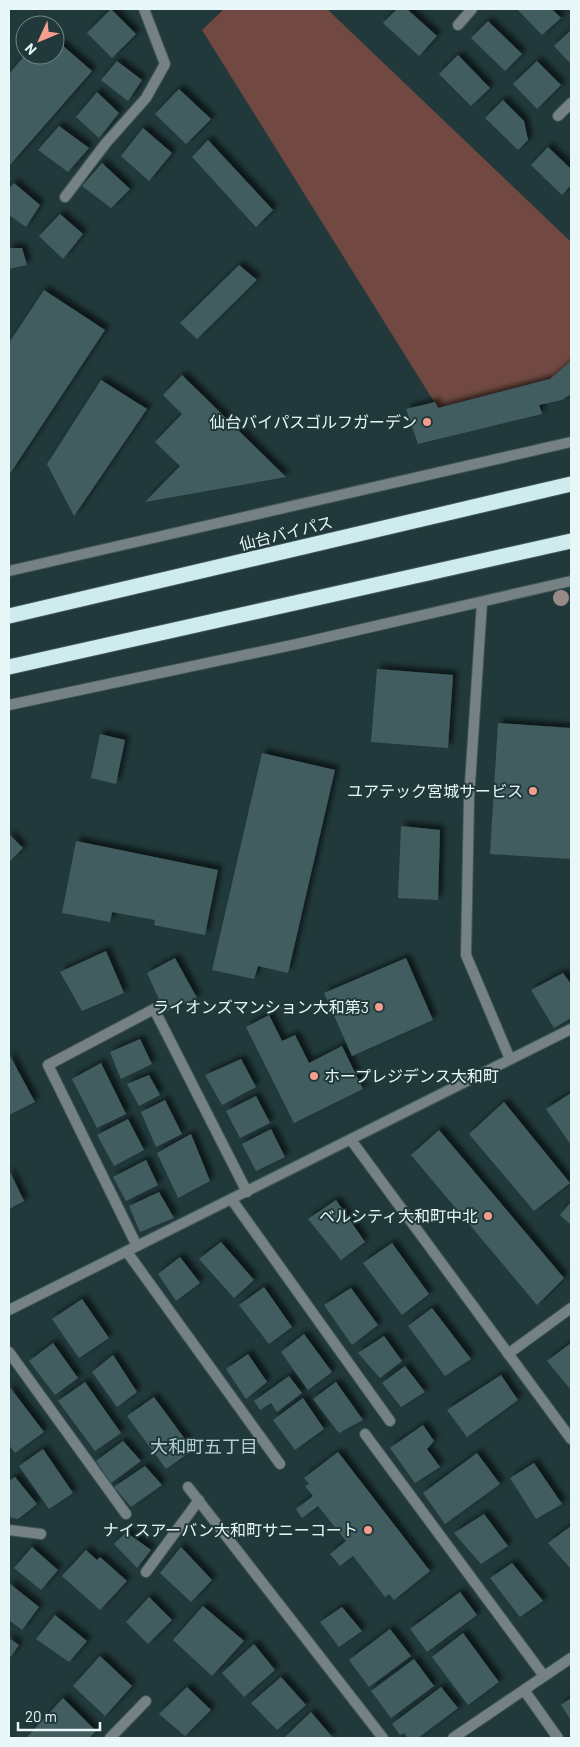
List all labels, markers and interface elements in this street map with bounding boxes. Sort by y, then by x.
north arrow [15,15,65,65]
text: N [21,40,40,59]
place label: 仙台バイパスゴルフガーデン [209,412,417,431]
marker: 仙台バイパスゴルフガーデン [421,416,433,428]
street label: 仙台バイパス [237,512,335,553]
place label: ユアテック宮城サービス [347,781,523,800]
marker: ユアテック宮城サービス [527,785,539,797]
place label: ライオンズマンション大和第3 [153,997,369,1016]
marker: ライオンズマンション大和第3 [373,1001,385,1013]
place label: ホープレジデンス大和町 [324,1066,499,1085]
marker: ホープレジデンス大和町 [308,1070,320,1082]
place label: ベルシティ大和町中北 [319,1206,478,1225]
marker: ベルシティ大和町中北 [482,1210,494,1222]
district label: 大和町五丁目 [150,1435,258,1457]
place label: ナイスアーバン大和町サニーコート [103,1520,358,1539]
marker: ナイスアーバン大和町サニーコート [362,1524,374,1536]
scale bar [18,1700,100,1732]
text: 20 m [25,1707,57,1725]

